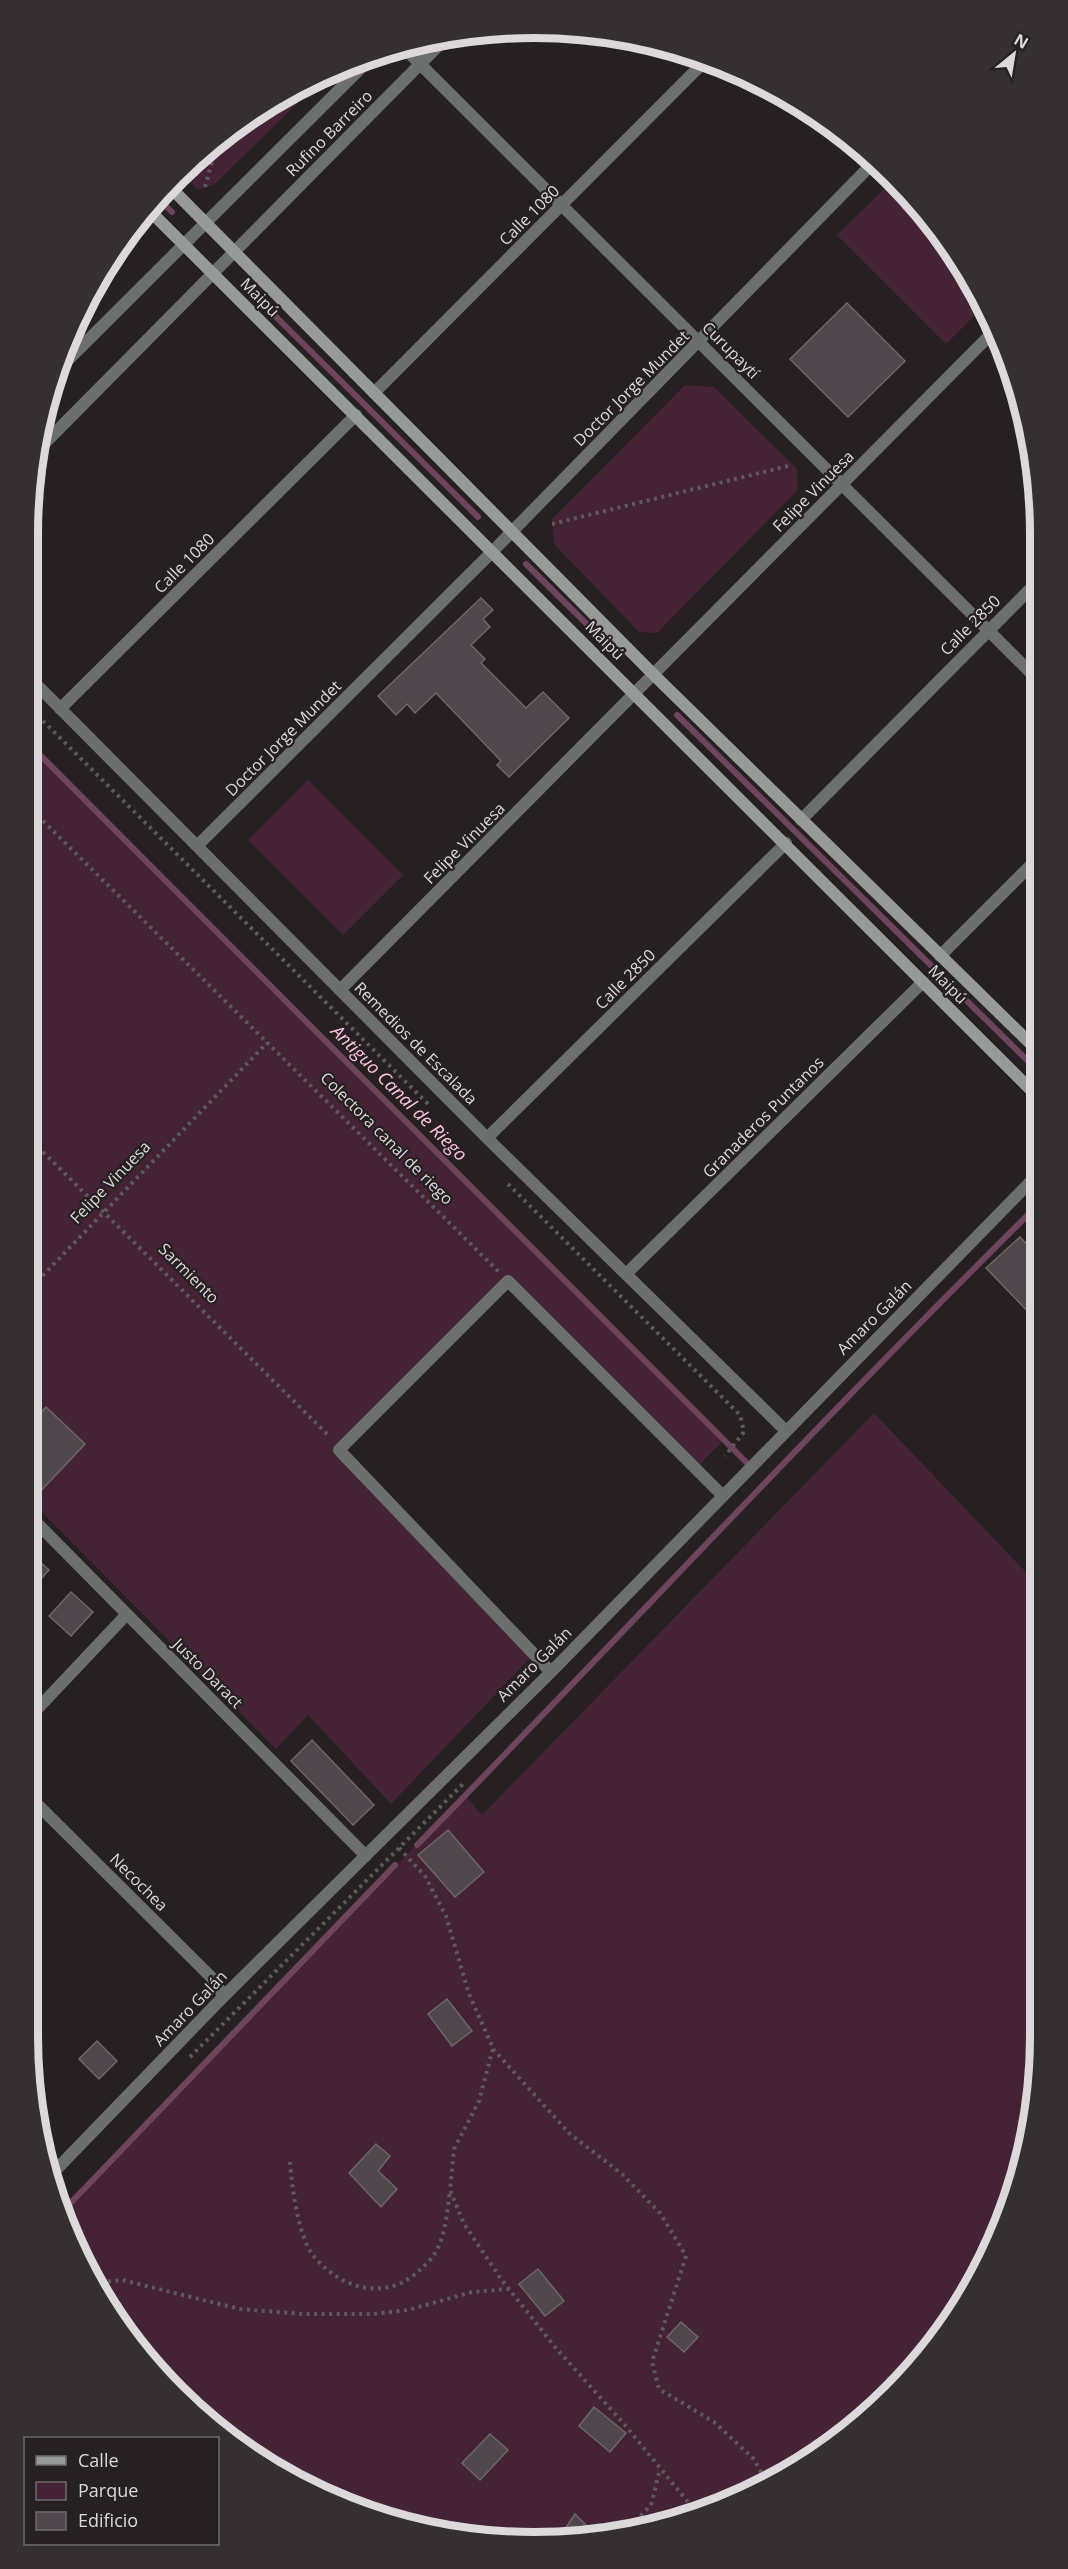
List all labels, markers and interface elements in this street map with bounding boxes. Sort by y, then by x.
north arrow [984,24,1044,84]
text: N [1010,28,1033,54]
street label: Rufino Barreiro [281,85,377,181]
street label: Calle 1080 [494,180,564,250]
street label: Maipú [236,273,284,321]
street label: Curupaytí [698,317,765,384]
street label: Doctor Jorge Mundet [568,325,694,451]
street label: Felipe Vinuesa [767,445,859,537]
street label: Calle 1080 [149,528,219,598]
street label: Calle 2850 [935,590,1005,660]
street label: Maipú [581,616,629,664]
street label: Doctor Jorge Mundet [220,675,346,801]
street label: Felipe Vinuesa [418,797,510,889]
street label: Calle 2850 [590,944,660,1014]
street label: Maipú [924,960,972,1008]
street label: Remedios de Escalada [350,977,482,1109]
water label: Antiguo Canal de Riego [325,1018,473,1166]
street label: Granaderos Puntanos [697,1051,829,1183]
street label: Colectora canal de riego [316,1067,458,1209]
street label: Felipe Vinuesa [65,1136,155,1228]
street label: Sarmiento [154,1238,224,1308]
street label: Amaro Galán [832,1275,916,1359]
street label: Amaro Galán [492,1622,576,1706]
street label: Justo Daract [167,1632,248,1713]
street label: Necochea [105,1848,173,1916]
street label: Amaro Galán [148,1965,232,2051]
legend [24,2437,219,2545]
text: Calle [78,2448,119,2472]
text: Parque [78,2478,138,2502]
text: Edificio [78,2508,138,2532]

